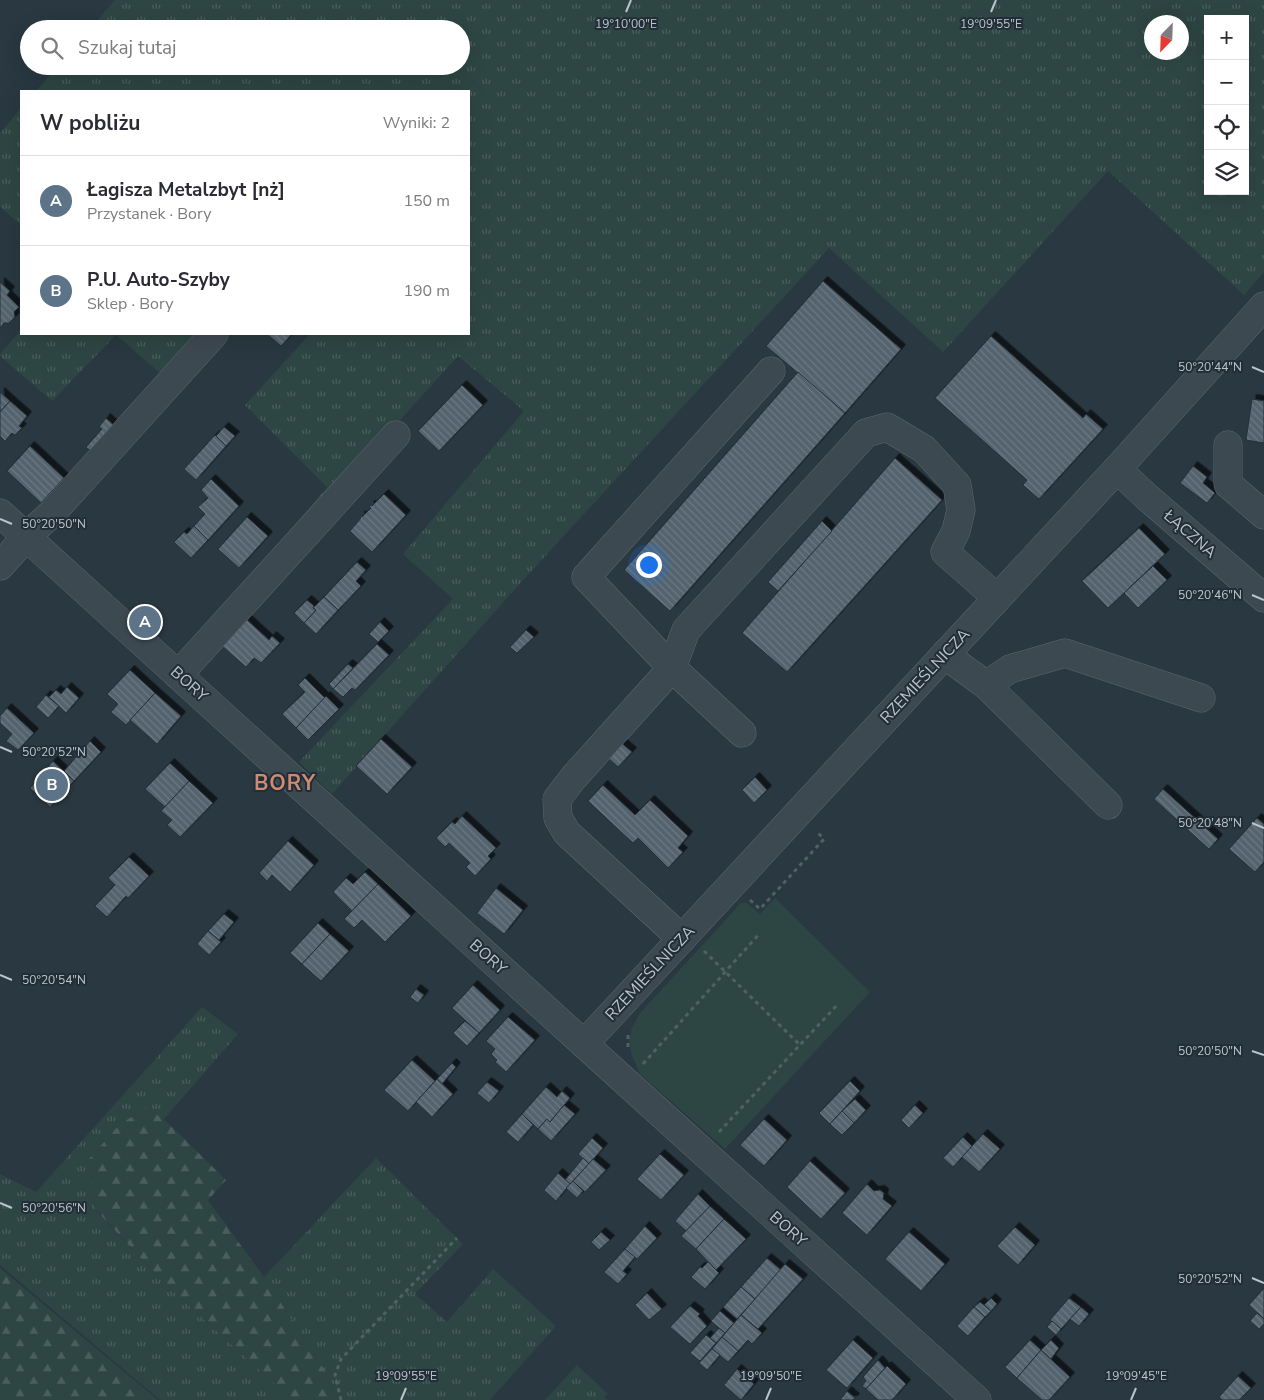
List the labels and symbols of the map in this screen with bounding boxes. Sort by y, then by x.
north arrow [1144,15,1189,60]
text: 19°10'00"E [595,16,657,32]
text: 19°09'55"E [960,16,1022,32]
text: 50°20'44"N [1178,359,1242,375]
street label: ŁĄCZNA [1158,504,1221,563]
text: 50°20'50"N [22,516,86,532]
your location [636,552,662,578]
text: 50°20'46"N [1178,587,1242,603]
pin: A [129,603,161,641]
street label: RZEMIEŚLNICZA [875,623,975,728]
street label: BORY [166,661,213,707]
text: 50°20'52"N [22,744,86,760]
pin: B [36,766,68,804]
district label: BORY [254,769,316,797]
text: 50°20'48"N [1178,815,1242,831]
street label: RZEMIEŚLNICZA [600,920,700,1025]
street label: BORY [465,934,512,980]
text: 50°20'54"N [22,972,86,988]
text: 50°20'50"N [1178,1043,1242,1059]
text: 50°20'56"N [22,1200,86,1216]
street label: BORY [765,1206,812,1252]
text: 50°20'52"N [1178,1271,1242,1287]
text: 19°09'55"E [375,1368,437,1384]
text: 19°09'50"E [740,1368,802,1384]
text: 19°09'45"E [1105,1368,1167,1384]

